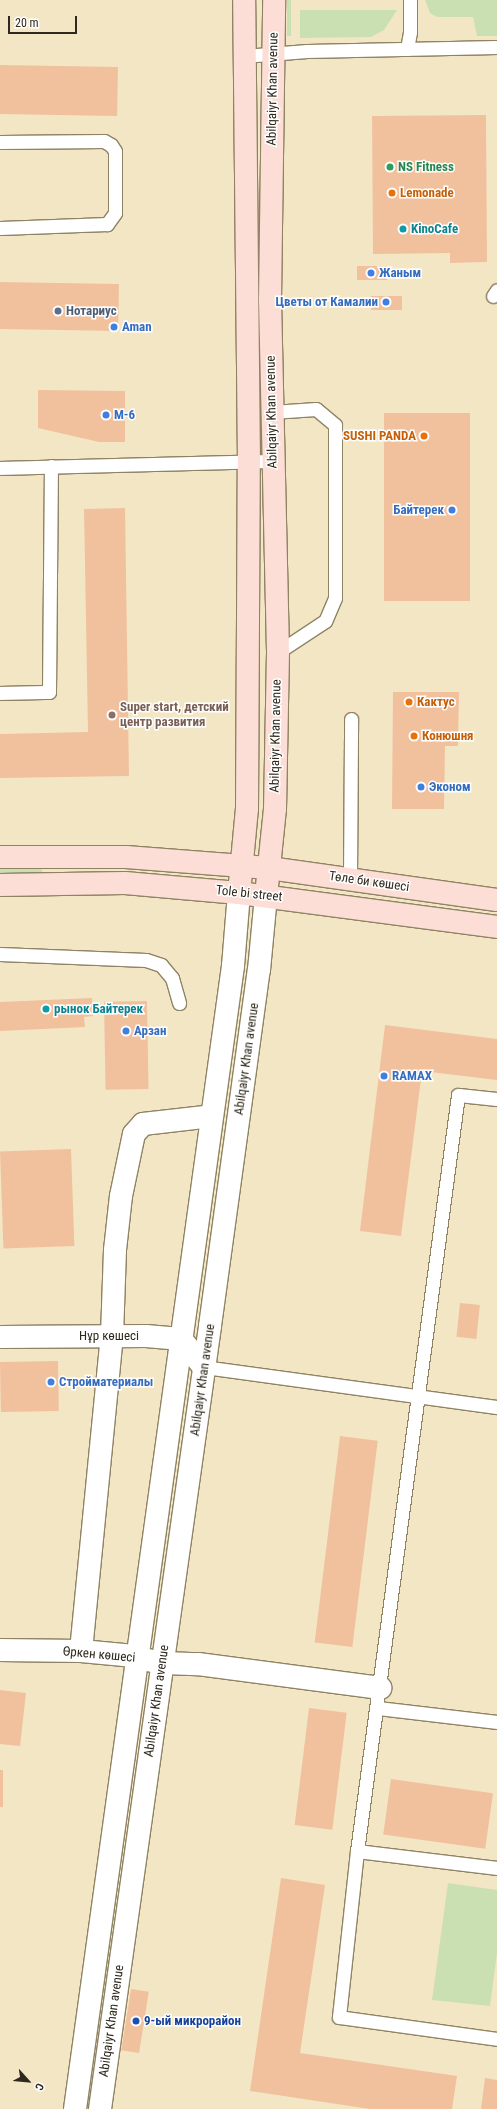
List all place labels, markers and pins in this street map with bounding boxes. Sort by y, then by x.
place label: NS Fitness [398,159,454,175]
marker: NS Fitness [385,162,395,172]
place label: Lemonade [400,185,454,201]
marker: Lemonade [387,188,397,198]
place label: KinoCafe [411,221,458,237]
marker: KinoCafe [398,224,408,234]
place label: Жаным [379,265,421,281]
marker: Жаным [366,268,376,278]
place label: Цветы от Камалии [275,294,378,310]
marker: Цветы от Камалии [381,297,391,307]
place label: Нотариус [66,303,117,319]
marker: Нотариус [53,306,63,316]
place label: Aman [122,319,152,335]
marker: Aman [109,322,119,332]
place label: M-6 [114,407,135,423]
marker: M-6 [101,410,111,420]
place label: SUSHI PANDA [343,428,416,444]
marker: SUSHI PANDA [419,431,429,441]
place label: Байтерек [393,502,444,518]
marker: Байтерек [447,505,457,515]
place label: Кактус [417,694,455,710]
marker: Кактус [404,697,414,707]
place label: Super start, детский центр развития [120,700,229,731]
marker: Super start, детский центр развития [107,710,117,720]
place label: Конюшня [422,728,474,744]
marker: Конюшня [409,731,419,741]
place label: Эконом [429,779,471,795]
marker: Эконом [416,782,426,792]
place label: рынок Байтерек [54,1001,143,1017]
marker: рынок Байтерек [41,1004,51,1014]
place label: Арзан [134,1023,166,1039]
marker: Арзан [121,1026,131,1036]
place label: RAMAX [392,1068,432,1084]
marker: RAMAX [379,1071,389,1081]
place label: Стройматериалы [59,1374,153,1390]
marker: Стройматериалы [46,1377,56,1387]
place label: 9-ый микрорайон [144,2013,241,2029]
marker: 9-ый микрорайон [131,2016,141,2026]

